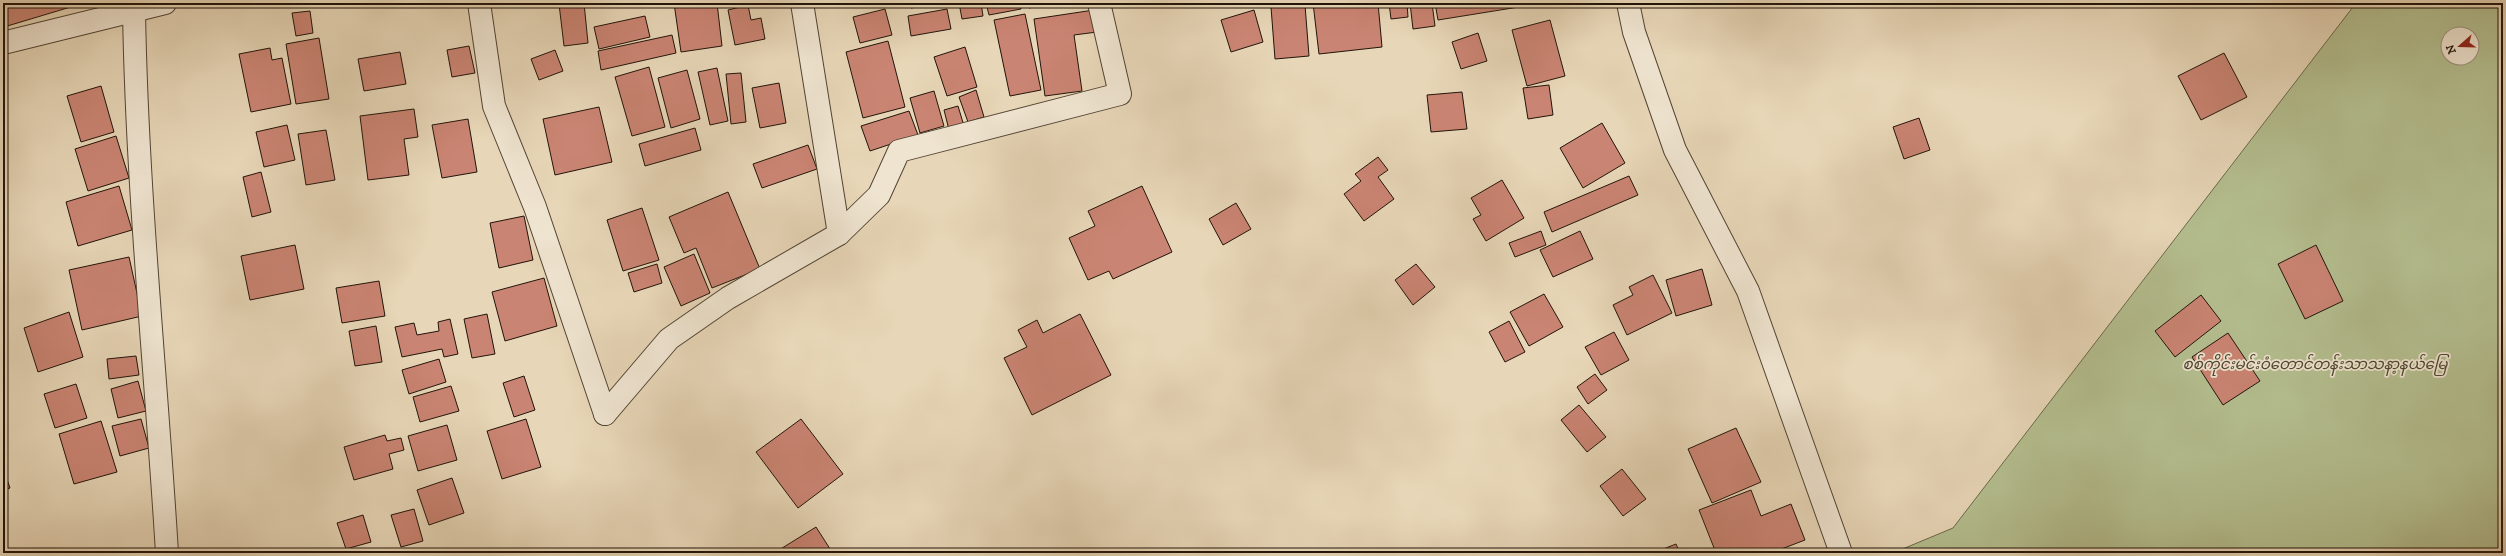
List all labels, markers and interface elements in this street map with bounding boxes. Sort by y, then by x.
north arrow [2440,26,2480,66]
text: N [2443,42,2460,56]
park label: စစ်ကိုင်းမင်းဝံတောင်တန်းသာသနာ့နယ်မြေ [2183,353,2450,376]

